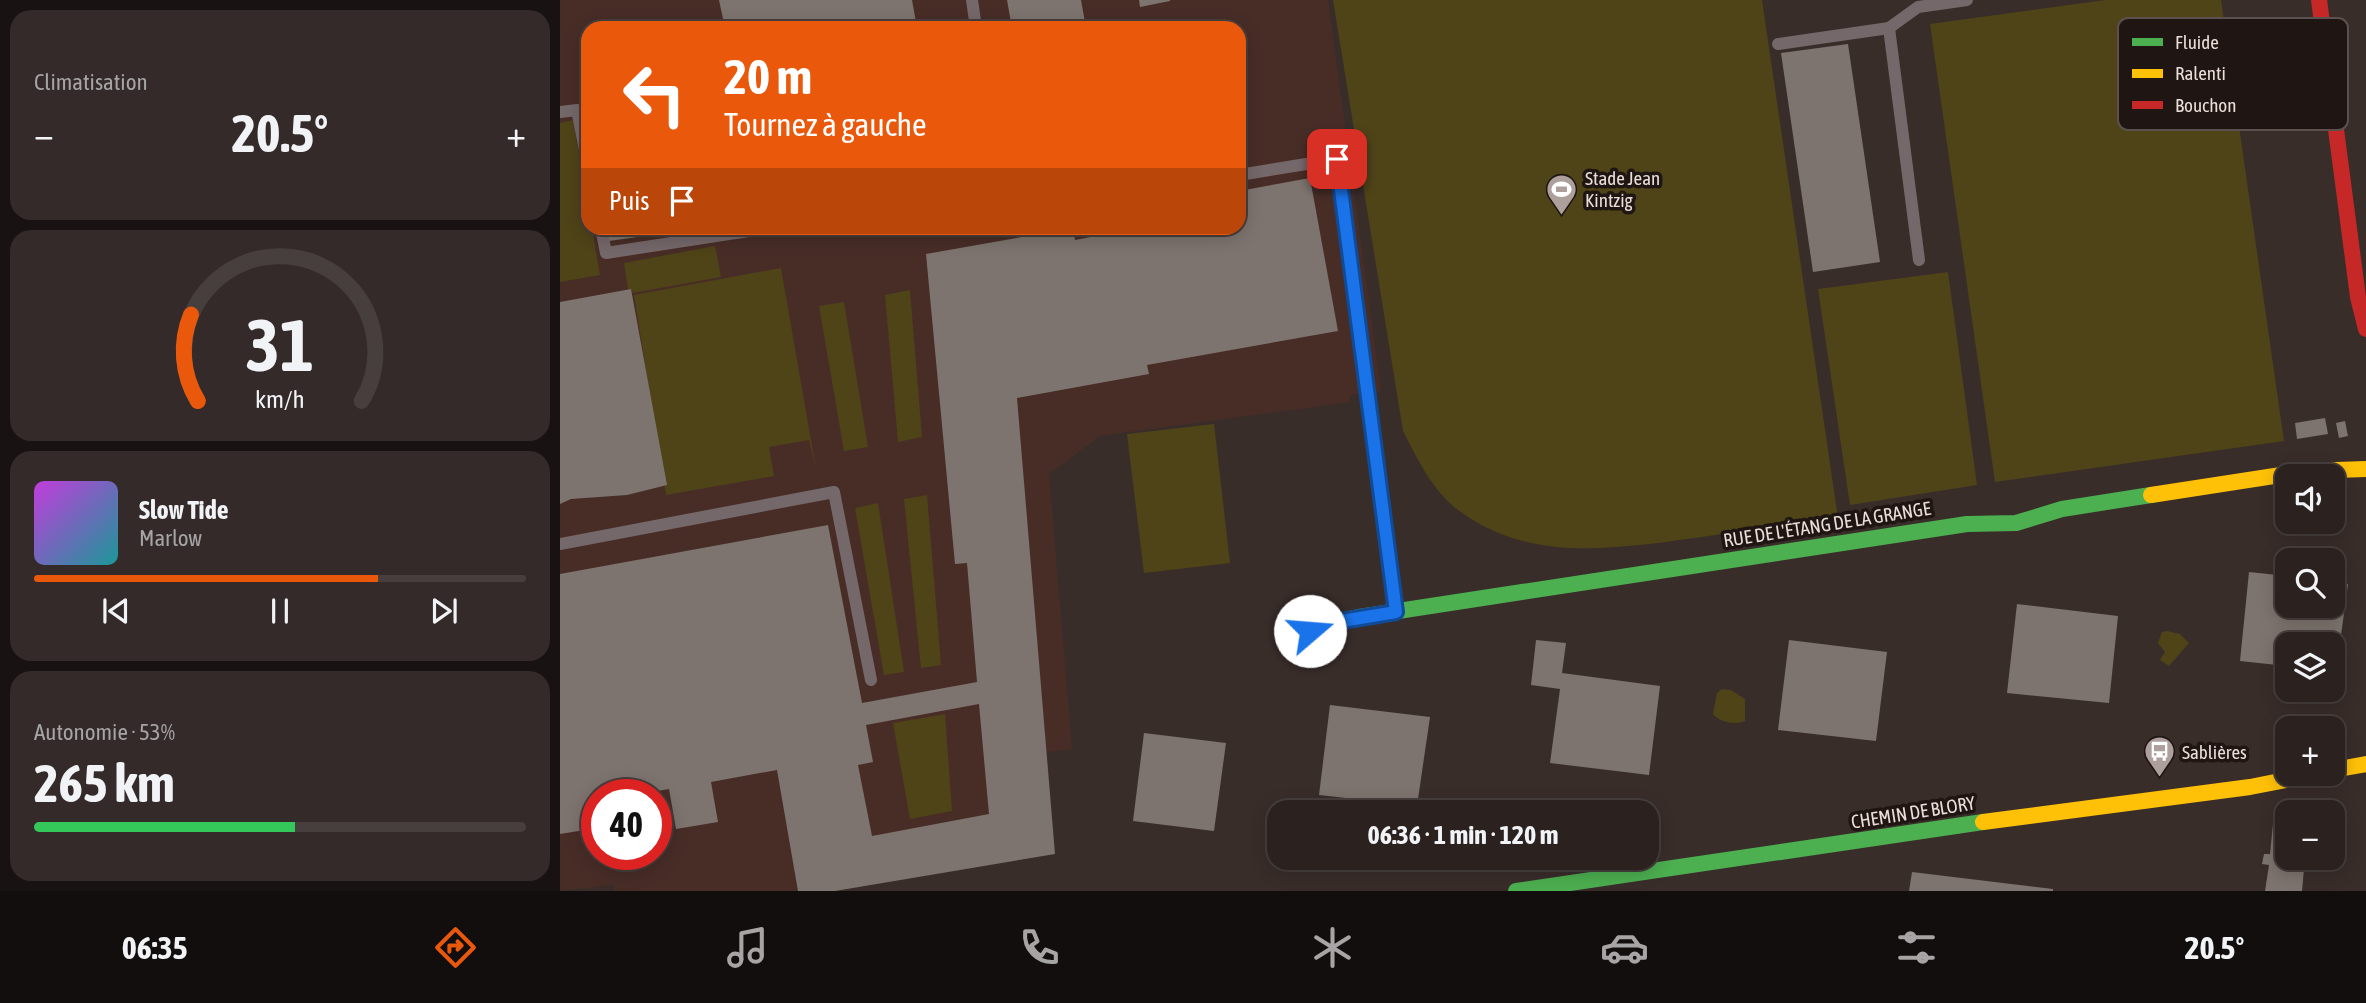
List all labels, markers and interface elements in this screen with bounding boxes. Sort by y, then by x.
legend [2118,18,2348,130]
text: Fluide [2175,31,2219,53]
text: 20 m [724,48,812,104]
icon: left [609,49,700,140]
text: Ralenti [2175,62,2226,84]
text: Climatisation [34,69,148,95]
text: Bouchon [2175,94,2237,116]
text: 20.5° [232,103,328,163]
text: Tournez à gauche [724,106,927,143]
text: − [34,112,54,155]
text: + [506,112,526,155]
pin [1307,129,1367,189]
icon: arrive [1318,140,1356,178]
place label: Stade Jean Kintzig [1585,167,1660,211]
sports icon: Stade Jean Kintzig [1545,172,1579,216]
icon: arrive [663,182,701,220]
text: Puis [609,186,649,216]
text: 31 [246,304,314,387]
text: km/h [255,385,305,413]
map controls [2275,464,2345,870]
button: sound [2275,464,2345,534]
text: Slow Tide [139,495,229,525]
street label: RUE DE L'ÉTANG DE LA GRANGE [1722,497,1932,551]
text: Marlow [139,525,202,551]
button: search [2275,548,2345,618]
icon: previous [97,592,135,630]
icon: pause [261,592,299,630]
icon: next [425,592,463,630]
position arrow [1273,594,1347,668]
button: layers [2275,632,2345,702]
button: + [2275,716,2345,786]
text: Autonomie · 53% [34,719,175,745]
bus stop icon: Sablières [2142,735,2176,779]
place label: Sablières [2182,741,2247,763]
text: 265 km [34,753,175,813]
speed limit sign: 40 [581,779,672,870]
street label: CHEMIN DE BLORY [1849,791,1977,833]
button: − [2275,800,2345,870]
text: 06:36 · 1 min · 120 m [1368,820,1558,850]
icon: directions [431,923,480,972]
icon: music [723,923,772,972]
icon: phone [1015,923,1064,972]
icon: climate [1308,923,1357,972]
icon: car [1600,923,1649,972]
icon: filters [1892,923,1941,972]
text: 06:35 [122,929,188,966]
text: 20.5° [2185,929,2244,966]

